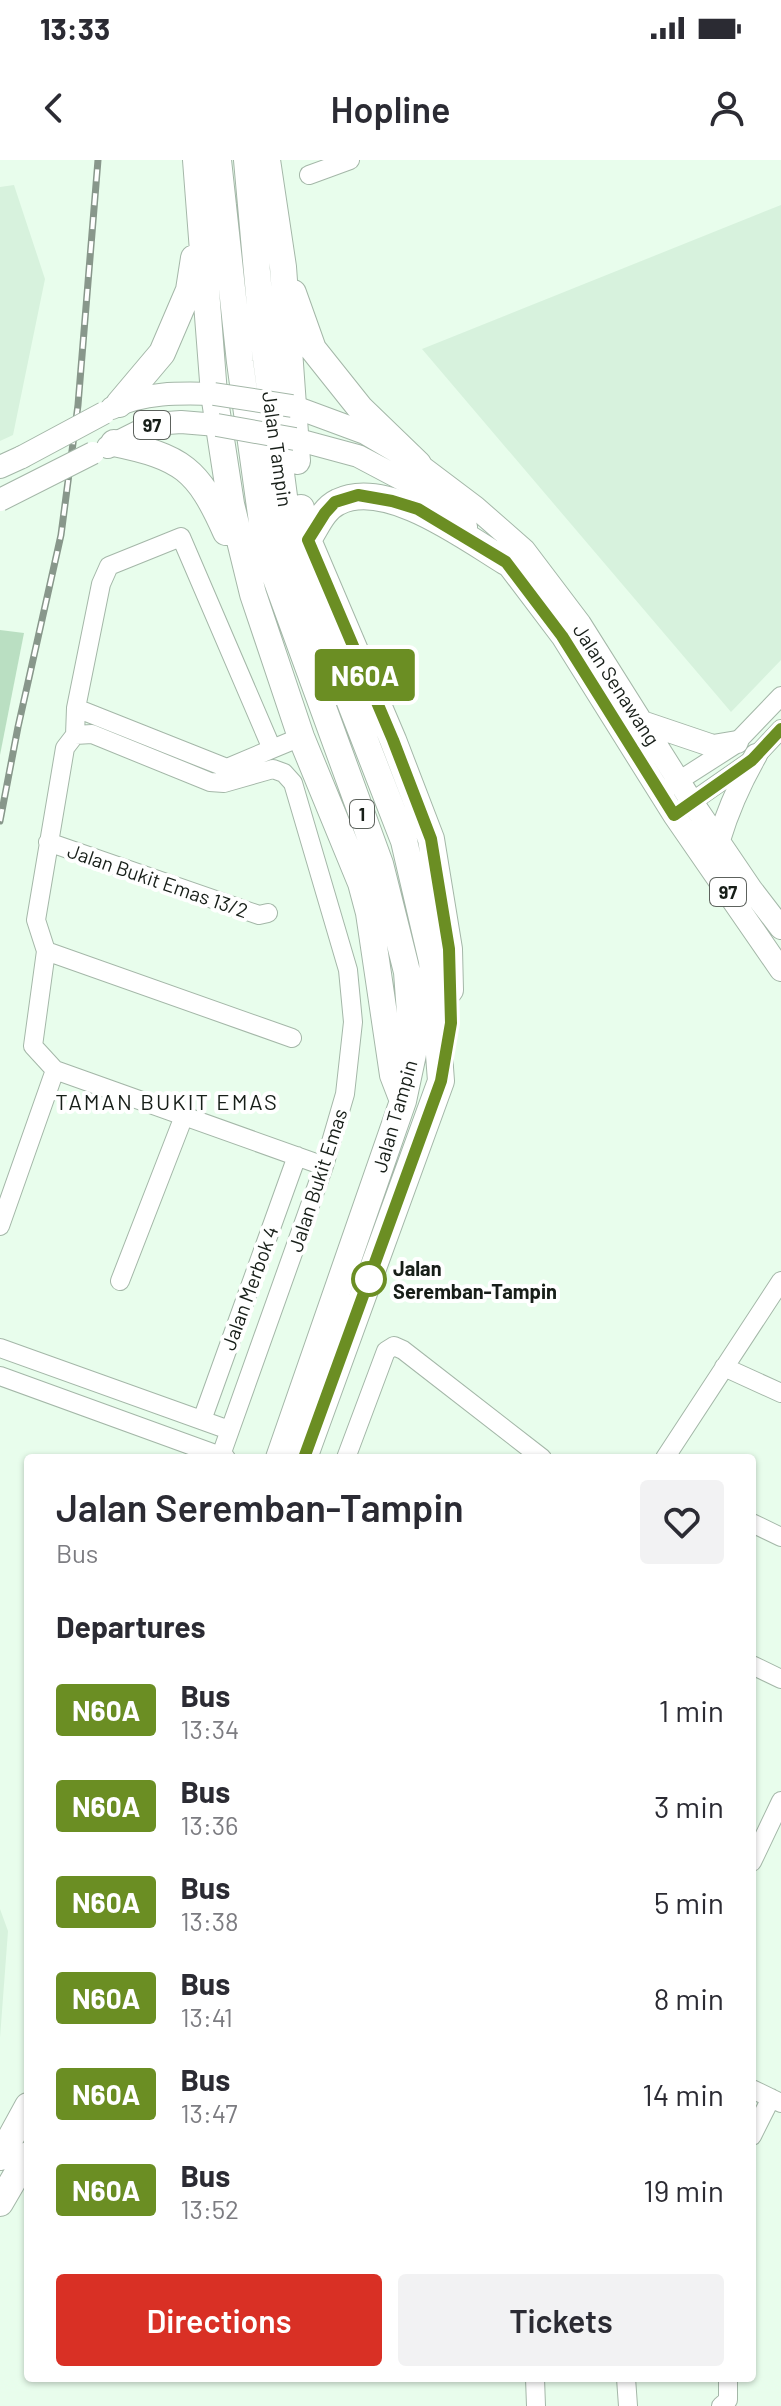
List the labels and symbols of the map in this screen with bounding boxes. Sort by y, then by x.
street label: Jalan Tampin [258,390,298,508]
road number: 97 [134,411,170,439]
street label: Jalan Senawang [569,619,665,749]
line badge: N60A [309,649,421,701]
road number: 1 [350,800,374,828]
street label: Jalan Bukit Emas 13/2 [65,838,251,922]
road number: 97 [710,878,746,906]
street label: Jalan Tampin [366,1057,422,1175]
district label: TAMAN BUKIT EMAS [55,1088,279,1114]
street label: Jalan Bukit Emas [283,1105,351,1255]
street label: Jalan Merbok 4 [215,1223,283,1353]
place label: Jalan Seremban-Tampin [393,1256,557,1303]
marker: Jalan Seremban-Tampin [352,1262,386,1296]

